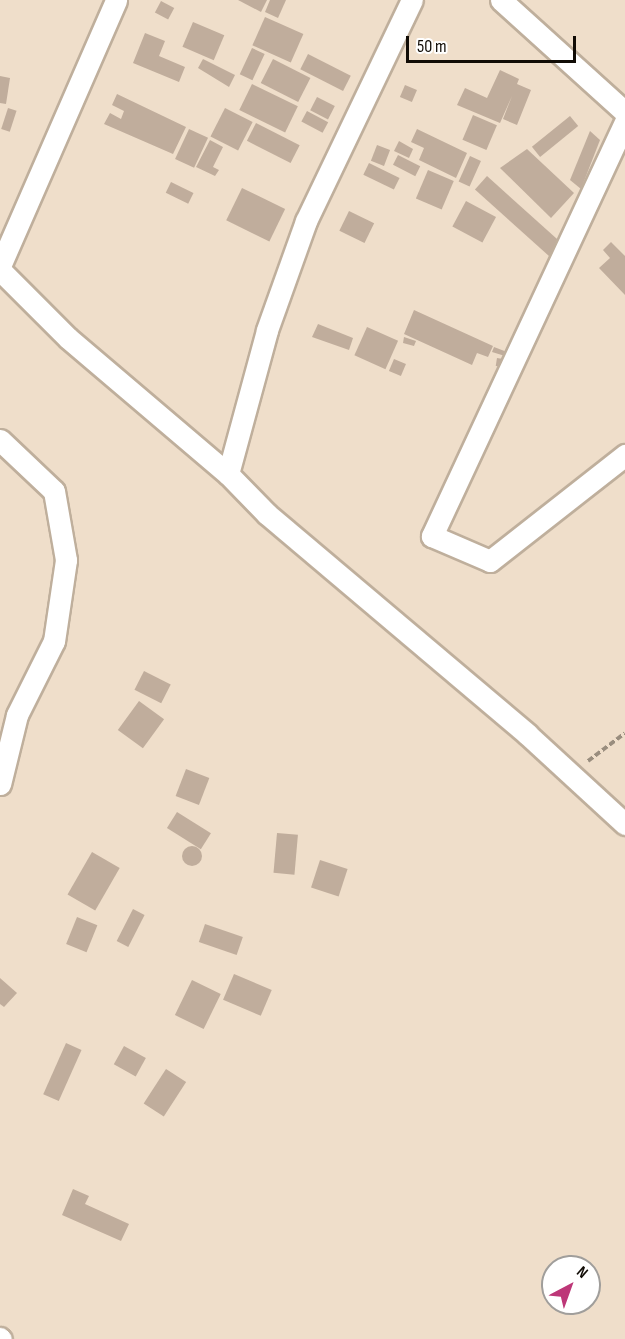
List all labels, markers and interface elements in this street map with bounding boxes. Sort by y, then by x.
scale bar [409,24,578,62]
text: 50 m [417,36,447,57]
north arrow [541,1255,601,1315]
text: N [572,1263,591,1283]

